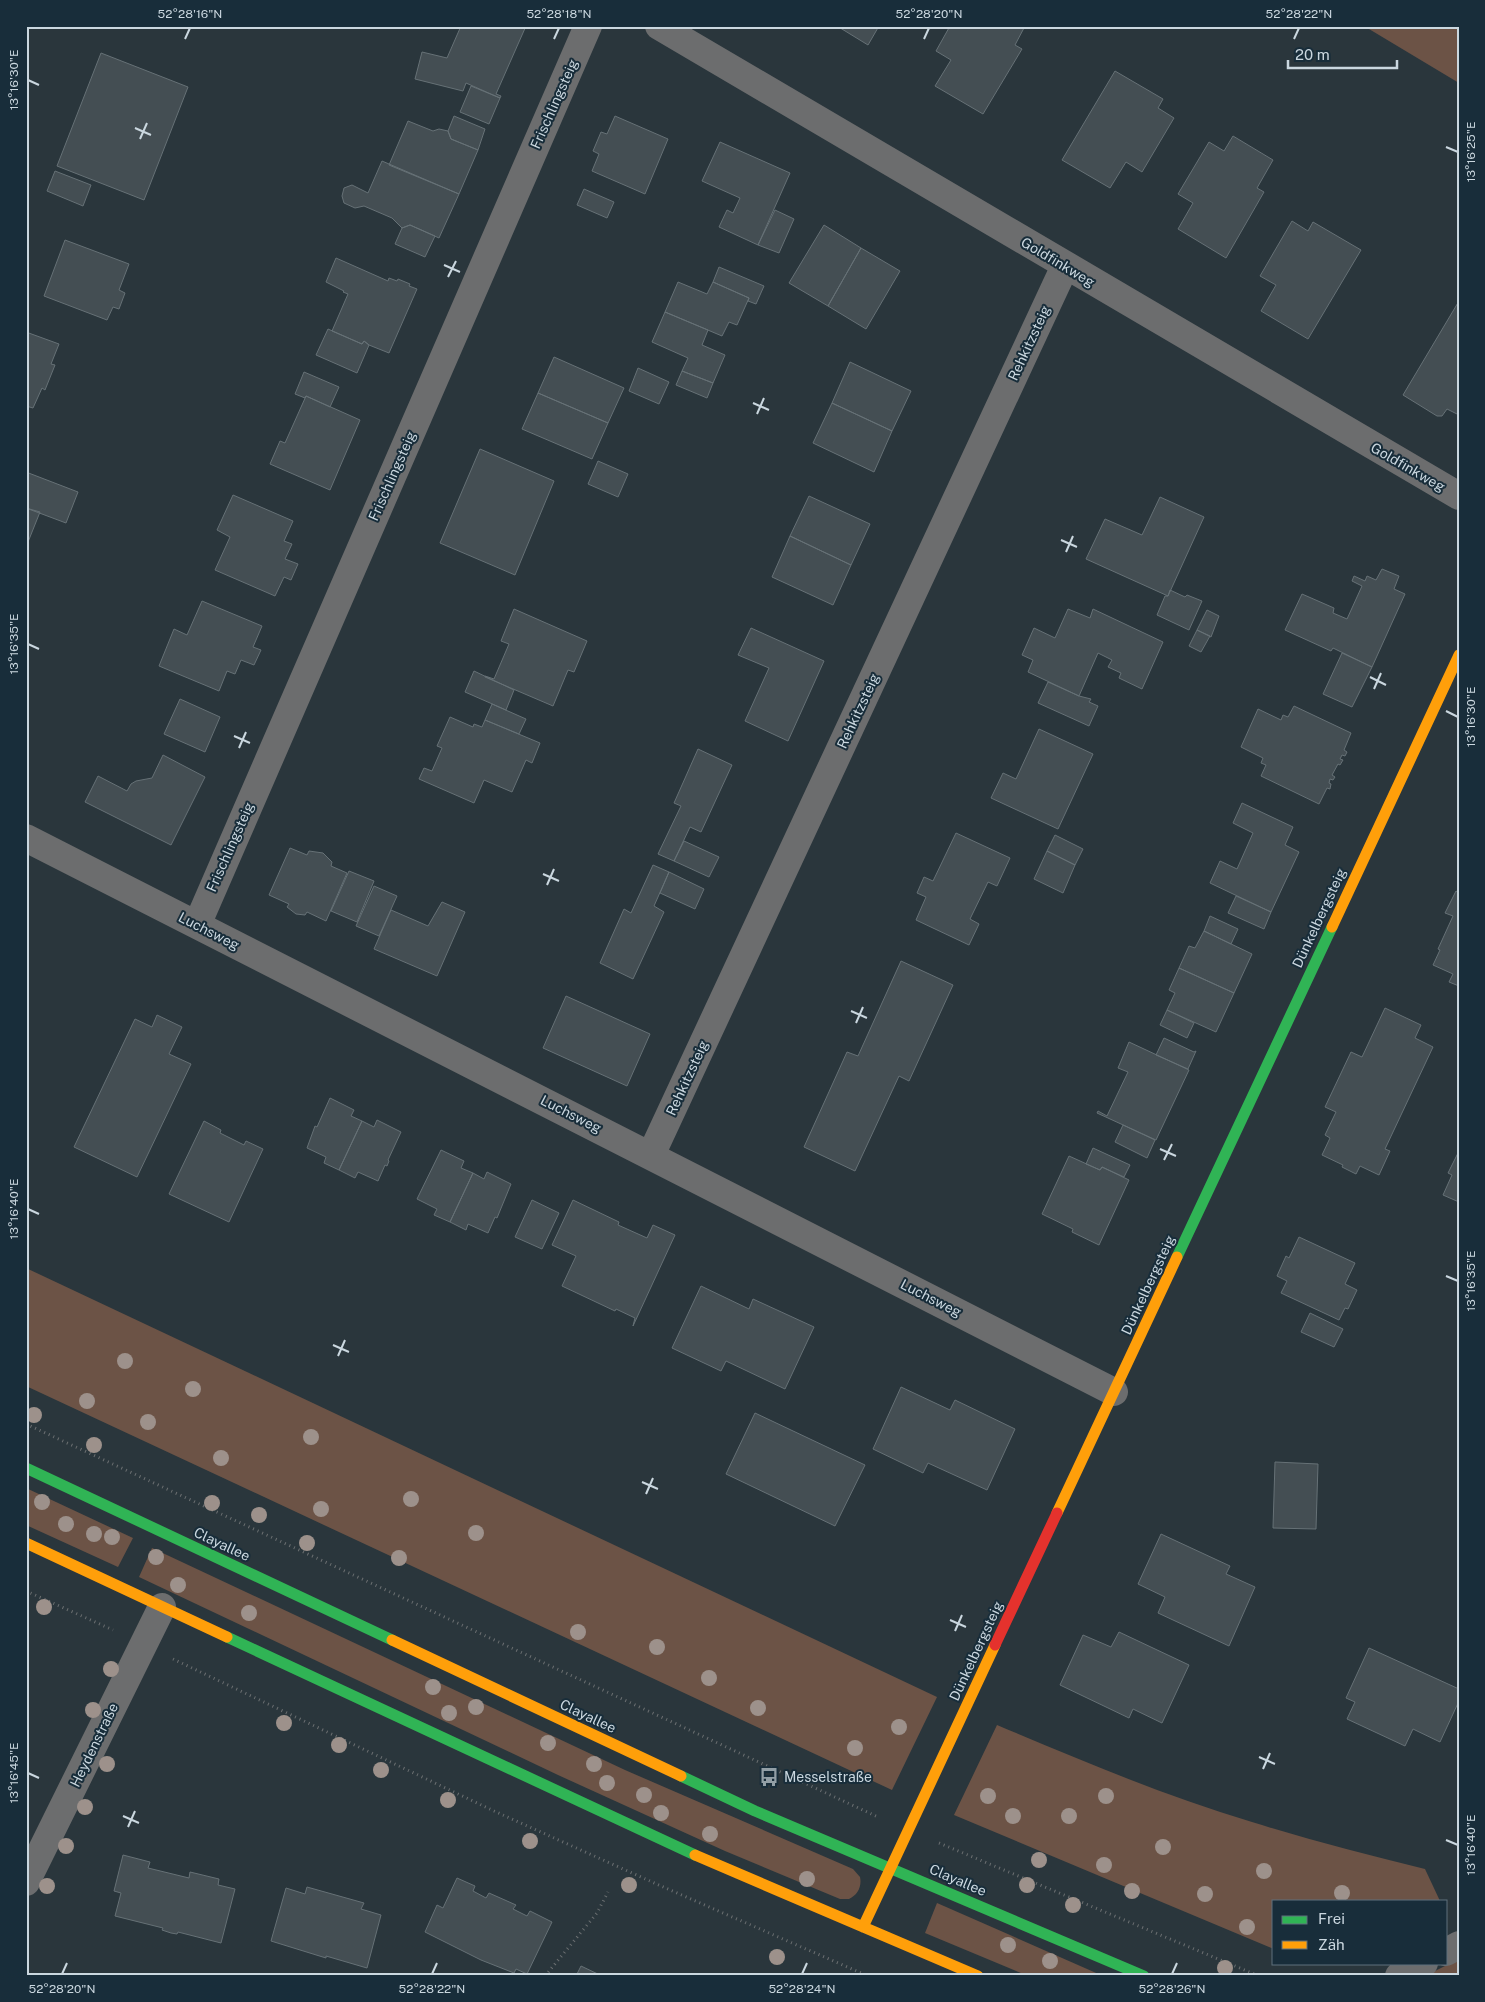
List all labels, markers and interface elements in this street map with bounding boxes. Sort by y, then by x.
text: 52°28'16"N [158,7,222,21]
text: 52°28'18"N [526,7,592,21]
text: 52°28'20"N [896,7,962,21]
text: 52°28'22"N [1266,7,1332,21]
scale bar [1288,38,1396,70]
text: 20 m [1295,46,1330,63]
text: 13°16'30"E [7,50,21,110]
street label: Frischlingsteig [527,56,581,151]
text: 13°16'25"E [1464,122,1478,182]
street label: Goldfinkweg [1018,234,1098,290]
street label: Rehkitzsteig [1005,303,1053,383]
street label: Frischlingsteig [365,428,419,523]
street label: Goldfinkweg [1368,439,1448,495]
text: 13°16'35"E [7,613,21,675]
street label: Rehkitzsteig [834,671,882,751]
text: 13°16'30"E [1464,687,1478,747]
street label: Frischlingsteig [203,799,257,894]
street label: Dünkelbergsteig [1289,865,1349,970]
street label: Luchsweg [176,909,242,953]
street label: Rehkitzsteig [663,1038,711,1118]
street label: Luchsweg [538,1092,604,1136]
text: 13°16'40"E [7,1179,21,1239]
street label: Dünkelbergsteig [1118,1232,1178,1337]
text: 13°16'35"E [1464,1250,1478,1312]
street label: Luchsweg [898,1276,964,1320]
street label: Clayallee [191,1524,253,1564]
street label: Dünkelbergsteig [946,1598,1006,1703]
street label: Clayallee [557,1696,619,1736]
street label: Heydenstraße [67,1700,121,1790]
text: 13°16'45"E [7,1742,21,1804]
bus stop icon: Messelstraße [758,1766,780,1788]
place label: Messelstraße [784,1769,872,1785]
text: 13°16'40"E [1464,1815,1478,1875]
street label: Clayallee [927,1861,989,1899]
legend [1272,1900,1448,1964]
text: Frei [1318,1910,1345,1927]
text: Zäh [1318,1936,1345,1953]
text: 52°28'20"N [29,1982,95,1996]
text: 52°28'22"N [399,1982,465,1996]
text: 52°28'24"N [768,1982,836,1996]
text: 52°28'26"N [1138,1982,1206,1996]

